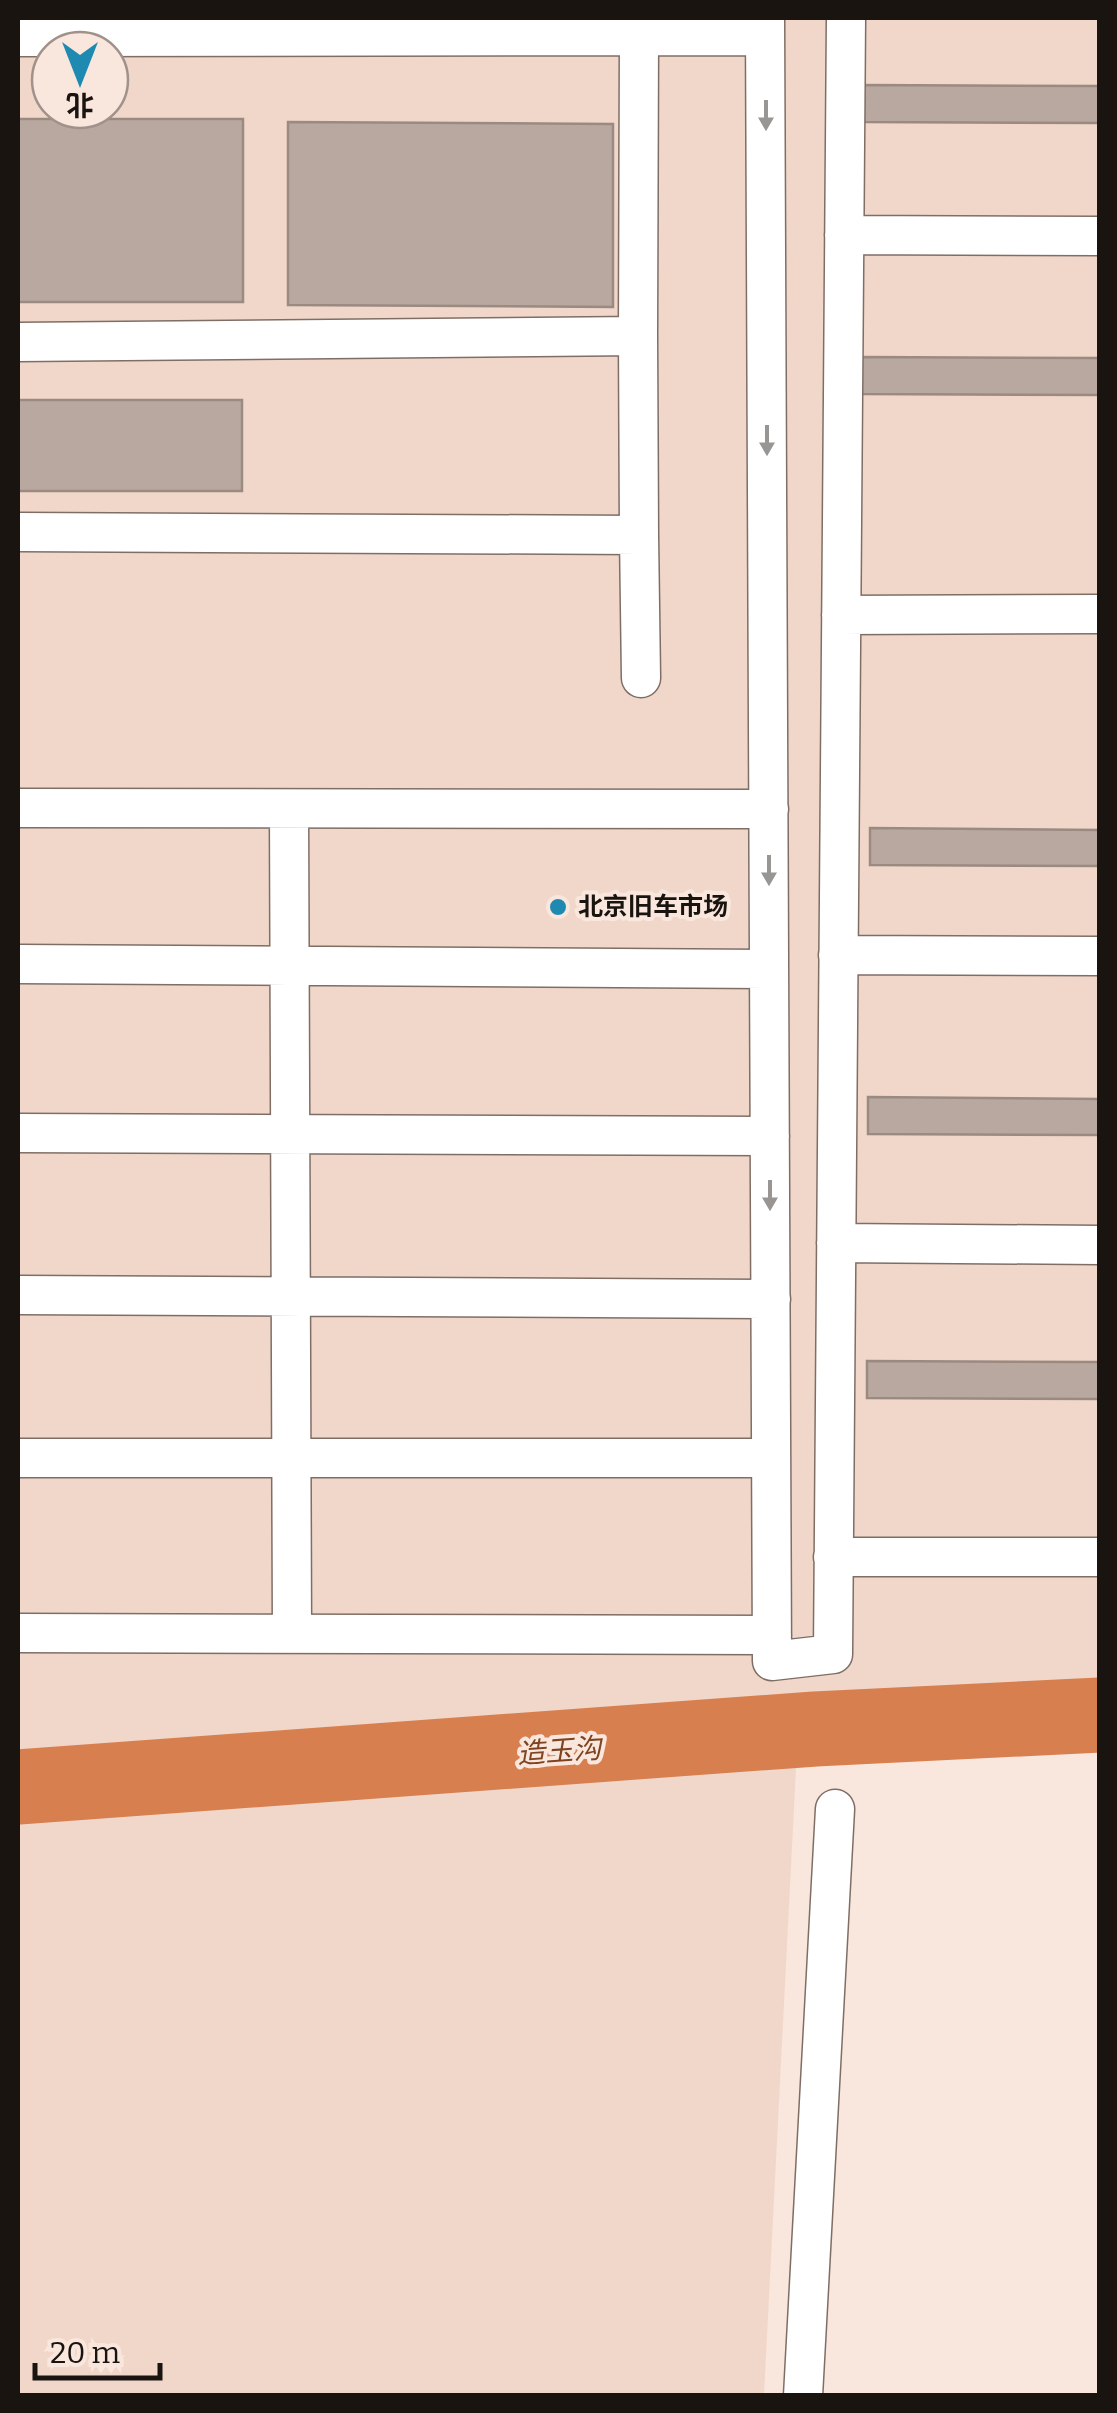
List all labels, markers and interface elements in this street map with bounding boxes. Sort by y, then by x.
north arrow [30,30,130,130]
text: 北 [66,88,94,121]
one-way arrow [758,99,774,131]
one-way arrow [759,424,775,456]
one-way arrow [761,854,777,886]
place label: 北京旧车市场 [578,892,728,922]
marker: 北京旧车市场 [547,896,569,918]
one-way arrow [763,1179,779,1211]
water label: 造玉沟 [516,1731,605,1770]
scale bar [35,2318,160,2380]
text: 20 m [50,2335,121,2371]

